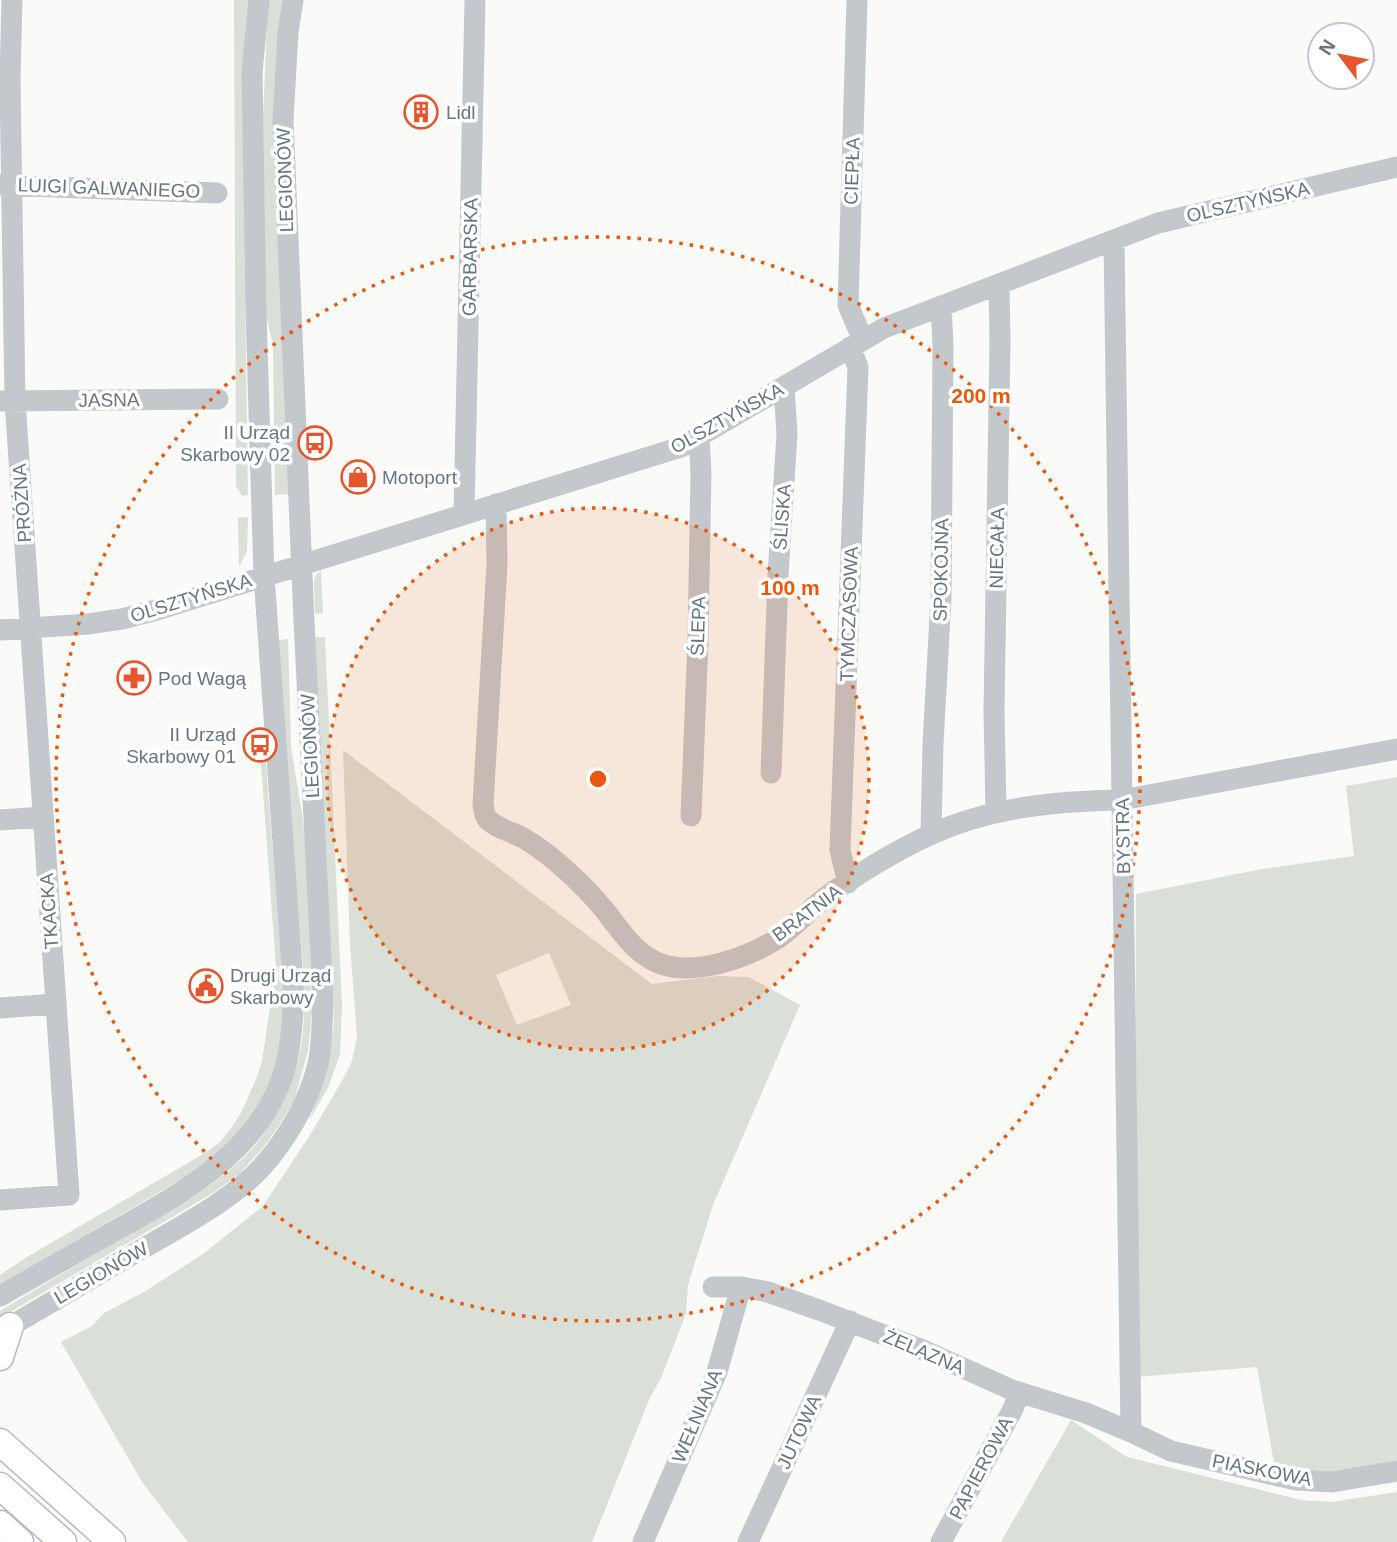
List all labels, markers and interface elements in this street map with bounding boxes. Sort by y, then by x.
north arrow [1306,21,1376,91]
text: N [1314,36,1340,59]
building icon: Lidl [402,93,440,131]
place label: Lidl [446,102,476,123]
street label: LEGIONÓW [273,127,297,233]
street label: CIEPŁA [840,137,864,205]
street label: LUIGI GALWANIEGO [17,174,201,202]
street label: OLSZTYŃSKA [1184,178,1312,226]
street label: GARBARSKA [458,197,482,316]
street label: OLSZTYŃSKA [667,378,787,458]
text: 200 m [951,384,1011,407]
street label: JASNA [78,389,140,411]
place label: II Urząd Skarbowy 02 [180,422,290,465]
bus stop icon: II Urząd Skarbowy 02 [296,424,334,462]
shop icon: Motoport [339,458,377,496]
street label: PRÓŻNA [9,462,35,543]
place label: Motoport [382,467,458,488]
street label: ŚLISKA [769,483,795,551]
street label: NIECAŁA [986,507,1008,589]
street label: SPOKOJNA [930,518,952,622]
street label: TYMCZASOWA [836,546,862,682]
street label: OLSZTYŃSKA [128,569,254,626]
text: 100 m [760,576,820,599]
street label: ŚLEPA [686,595,710,656]
pharmacy icon: Pod Wagą [115,659,153,697]
place label: Pod Wagą [158,668,246,689]
street label: LEGIONÓW [297,693,323,799]
place label: II Urząd Skarbowy 01 [126,724,236,767]
bus stop icon: II Urząd Skarbowy 01 [241,726,279,764]
centre of rings [586,767,610,791]
street label: BYSTRA [1112,797,1134,874]
street label: TKACKA [36,872,62,950]
street label: BRATNIA [768,880,846,946]
place label: Drugi Urząd Skarbowy [230,965,331,1008]
public building icon: Drugi Urząd Skarbowy [187,967,225,1005]
street label: LEGIONÓW [50,1238,152,1308]
street label: ŻELAZNA [881,1326,968,1378]
street label: WEŁNIANA [668,1366,726,1466]
street label: JUTOWA [773,1391,825,1472]
street label: PAPIEROWA [945,1413,1017,1523]
street label: PIASKOWA [1211,1450,1314,1490]

